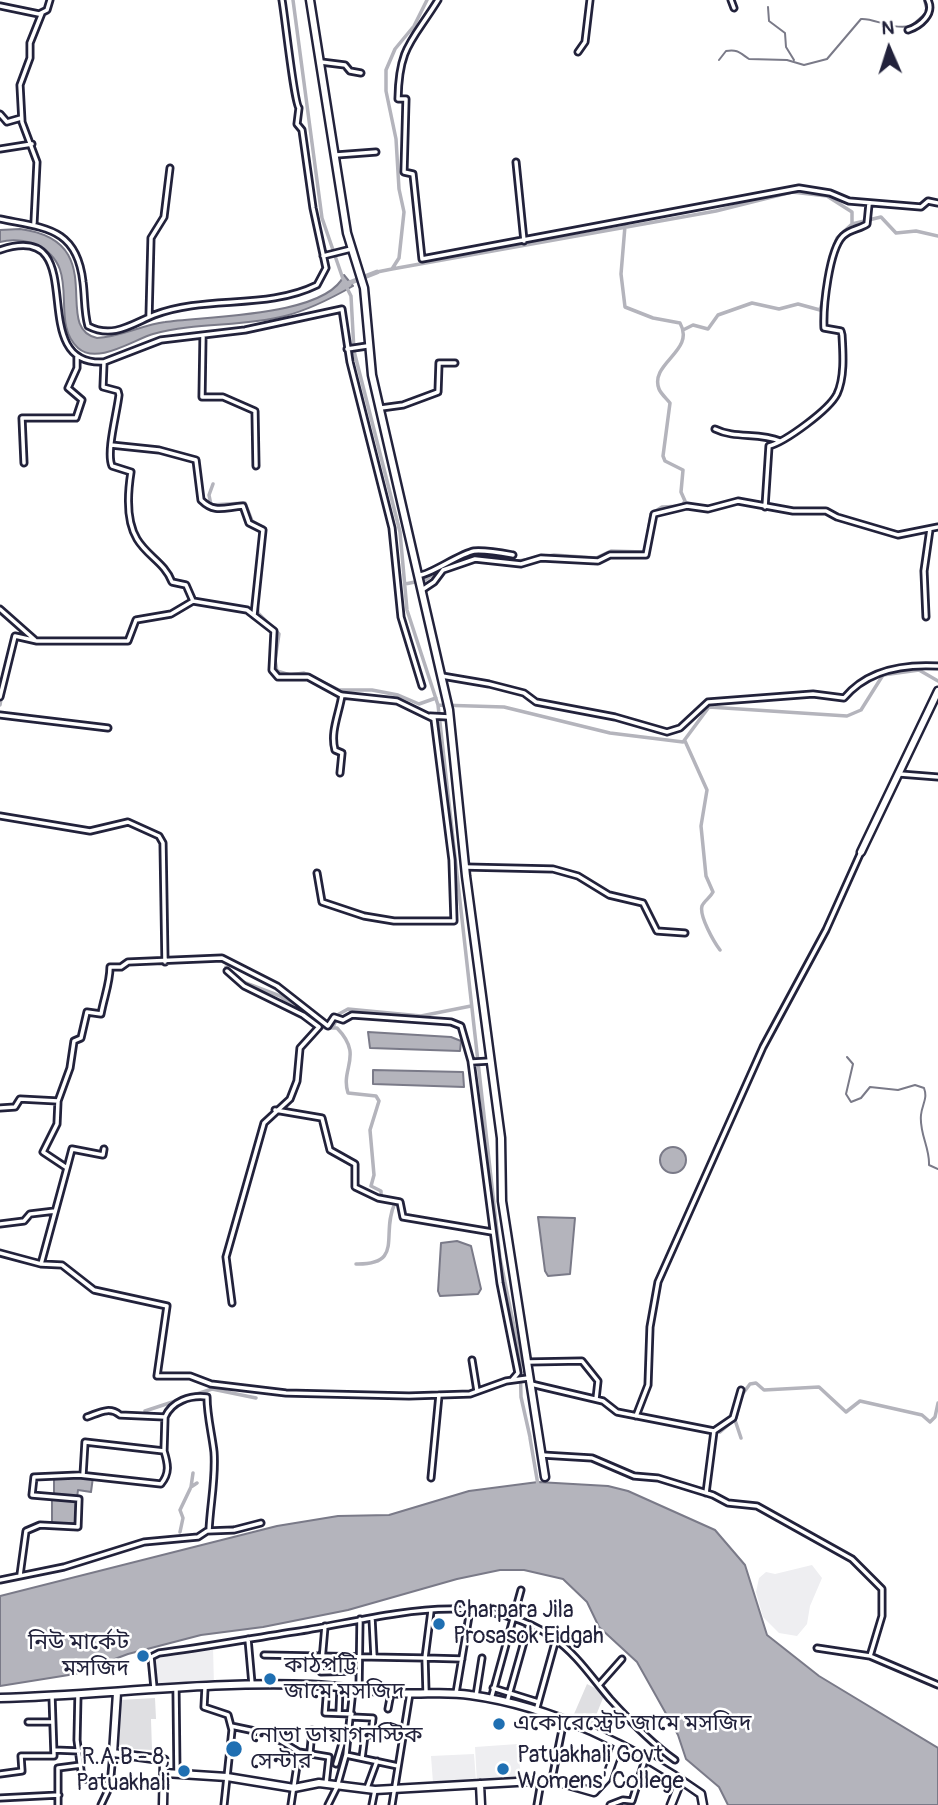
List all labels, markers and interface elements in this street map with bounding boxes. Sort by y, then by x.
north arrow [854,14,924,84]
text: N [881,16,895,40]
place label: Charpara Jila Prosasok Eidgah [453,1597,604,1651]
marker: Charpara Jila Prosasok Eidgah [431,1616,447,1632]
place label: নিউ মার্কেট মসজিদ [28,1629,129,1683]
marker: নিউ মার্কেট মসজিদ [135,1648,151,1664]
place label: কাঠপট্টি জামে মসজিদ [284,1652,404,1706]
marker: কাঠপট্টি জামে মসজিদ [262,1671,278,1687]
place label: একোরেস্ট্রেট জামে মসজিদ [513,1710,751,1738]
marker: একোরেস্ট্রেট জামে মসজিদ [491,1716,507,1732]
place label: নোভা ডায়াগনস্টিক সেন্টার [250,1722,423,1776]
marker: নোভা ডায়াগনস্টিক সেন্টার [224,1739,244,1759]
place label: Patuakhali Govt Womens' College [517,1742,684,1796]
place label: R.A.B - 8, Patuakhali [76,1744,170,1798]
marker: Patuakhali Govt Womens' College [495,1761,511,1777]
marker: R.A.B - 8, Patuakhali [176,1763,192,1779]

